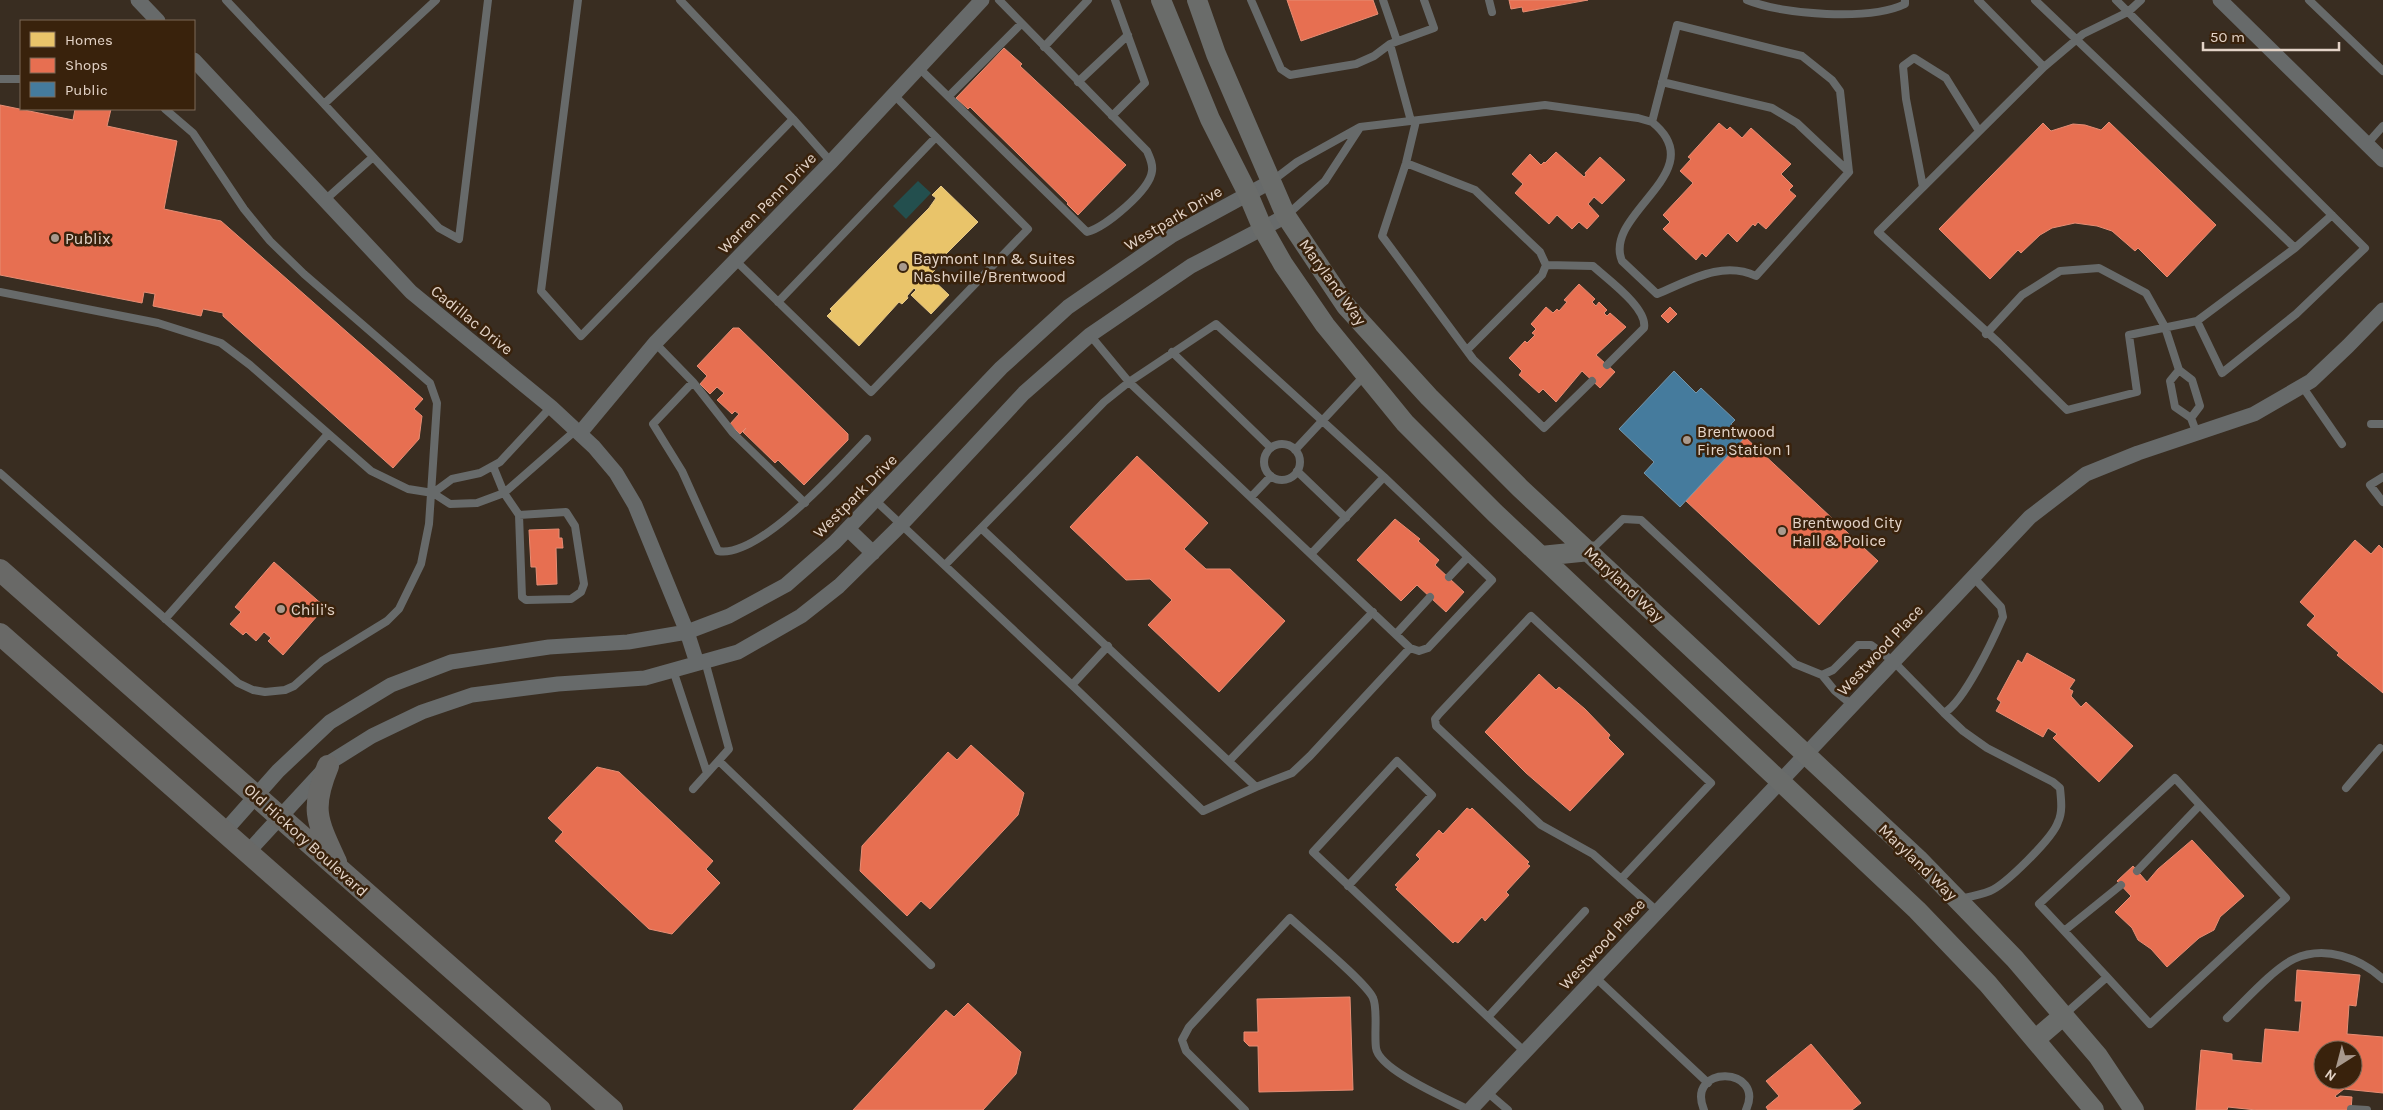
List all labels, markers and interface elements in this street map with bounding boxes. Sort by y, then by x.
legend [20,20,195,110]
scale bar [2203,20,2339,52]
text: 50 m [2210,28,2245,46]
text: Homes [65,31,113,49]
text: Shops [65,56,108,74]
text: Public [65,81,108,99]
street label: Warren Penn Drive [714,148,820,258]
street label: Westpark Drive [1121,181,1225,255]
place label: Publix [65,229,110,248]
marker: Publix [49,232,61,244]
street label: Maryland Way [1295,235,1371,329]
place label: Baymont Inn & Suites Nashville/Brentwood [913,249,1075,286]
marker: Baymont Inn & Suites Nashville/Brentwood [897,261,909,273]
street label: Cadillac Drive [427,281,517,359]
place label: Brentwood Fire Station 1 [1697,422,1791,459]
marker: Brentwood Fire Station 1 [1681,434,1693,446]
street label: Westpark Drive [809,450,901,542]
place label: Brentwood City Hall & Police [1792,513,1903,550]
marker: Brentwood City Hall & Police [1776,525,1788,537]
street label: Maryland Way [1580,542,1668,626]
place label: Chili's [291,600,335,619]
street label: Westwood Place [1833,601,1927,699]
marker: Chili's [275,603,287,615]
street label: Old Hickory Boulevard [240,779,372,901]
street label: Maryland Way [1875,820,1962,905]
street label: Westwood Place [1555,895,1649,993]
north arrow [2313,1040,2363,1090]
text: N [2322,1065,2340,1085]

